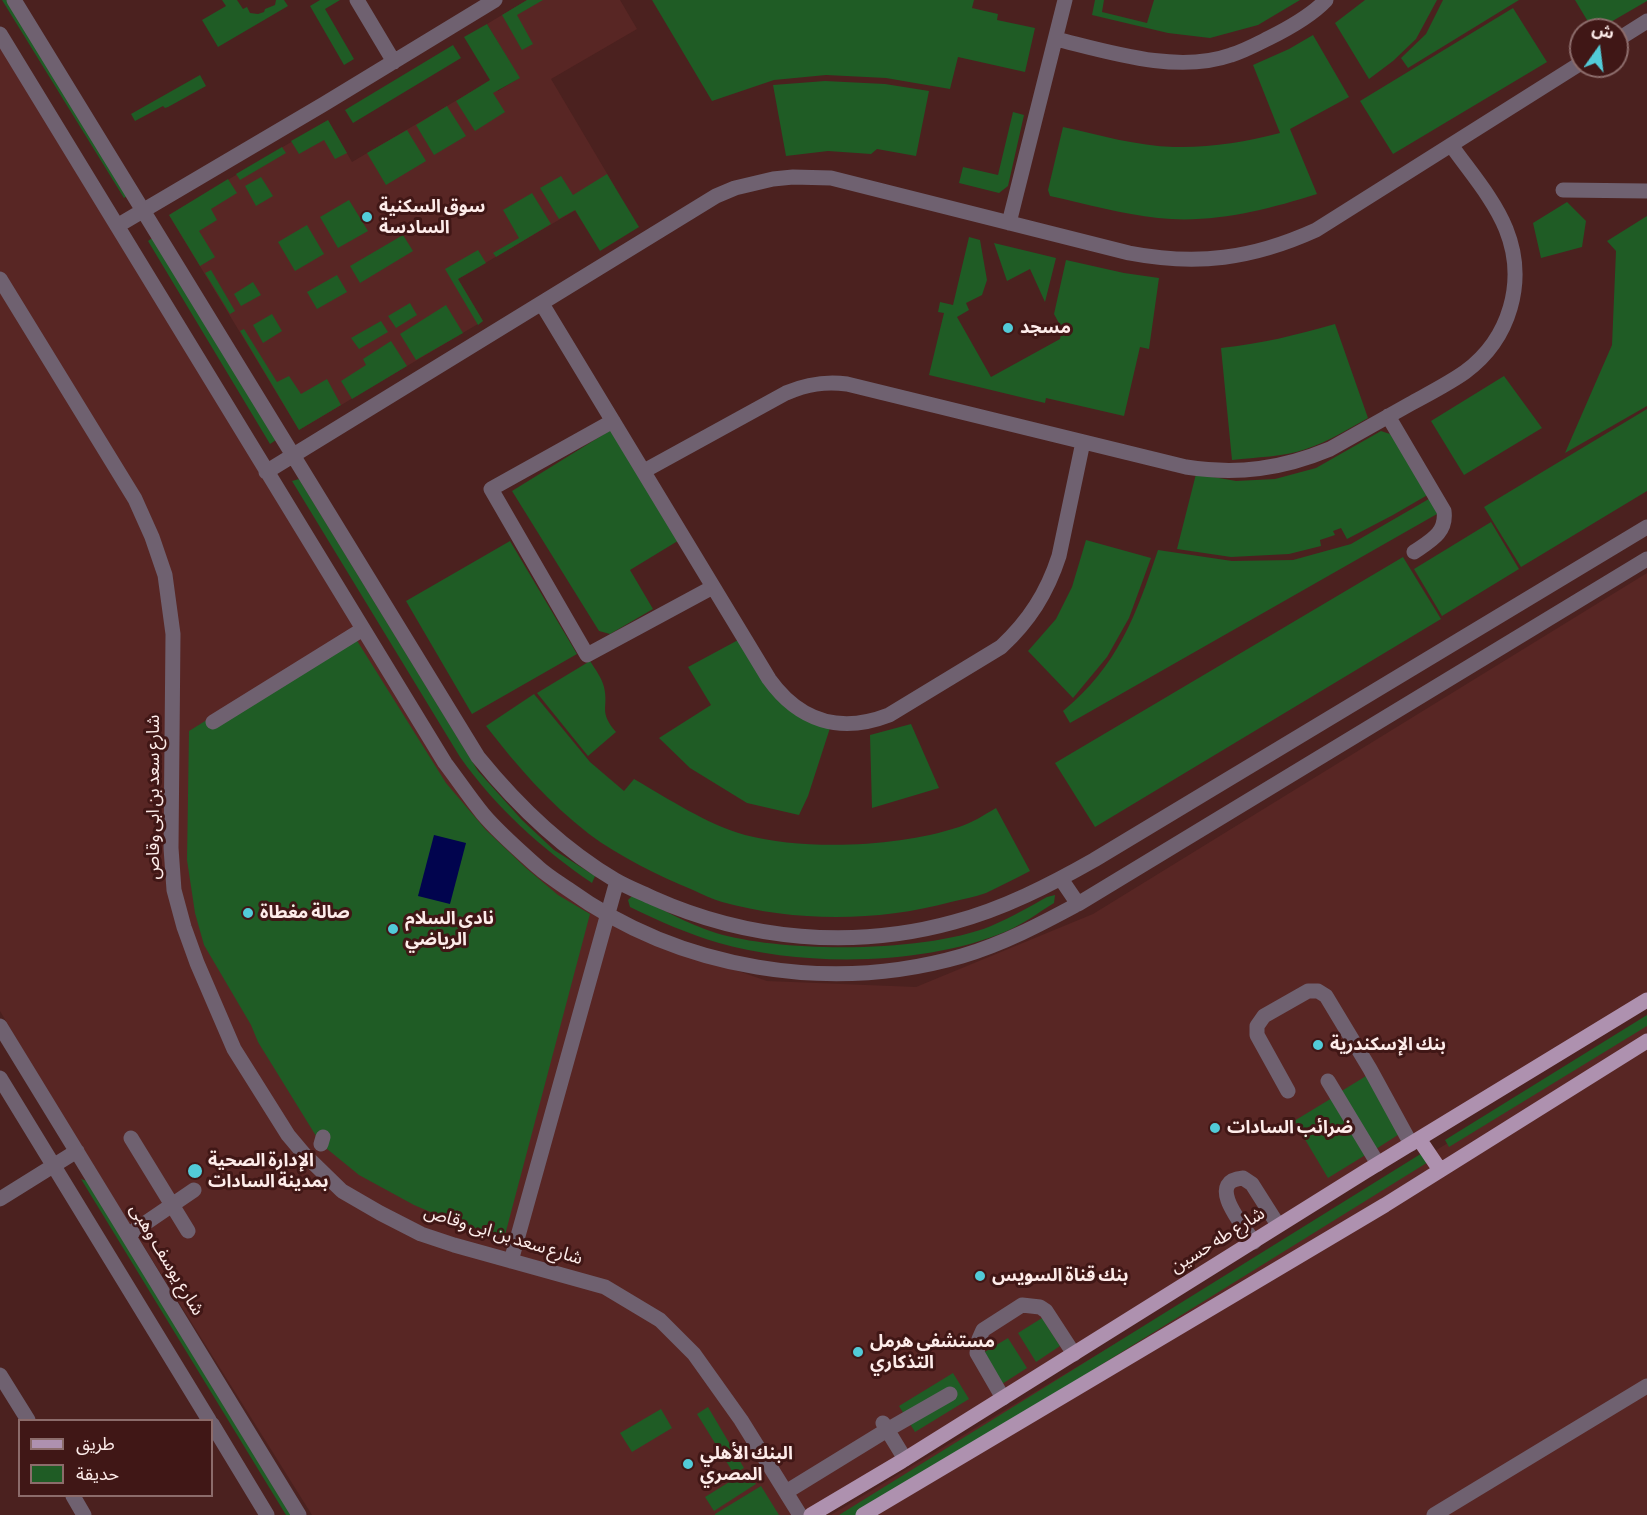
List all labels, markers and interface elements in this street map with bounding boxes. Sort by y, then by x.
north arrow [1569,18,1629,78]
text: ش [1590,20,1616,44]
place label: سوق السكنية السادسة [379,196,485,238]
marker: سوق السكنية السادسة [360,210,374,224]
place label: مسجد [1020,317,1071,339]
marker: مسجد [1001,321,1015,335]
street label: شارع سعد بن ابى وقاص [143,715,165,879]
place label: صالة مغطاة [260,902,350,924]
marker: صالة مغطاة [241,906,255,920]
place label: نادي السلام الرياضي [405,908,494,950]
marker: نادي السلام الرياضي [386,922,400,936]
place label: بنك الإسكندرية [1330,1034,1446,1056]
marker: بنك الإسكندرية [1311,1038,1325,1052]
place label: ضرائب السادات [1227,1117,1353,1139]
marker: ضرائب السادات [1208,1121,1222,1135]
place label: الإدارة الصحية بمدينة السادات [208,1150,328,1192]
marker: الإدارة الصحية بمدينة السادات [186,1162,204,1180]
street label: شارع يوسف وهبى [124,1200,208,1320]
street label: شارع سعد بن ابى وقاص [421,1202,585,1270]
street label: شارع طه حسين [1167,1203,1269,1279]
place label: بنك قناة السويس [992,1265,1128,1287]
marker: بنك قناة السويس [973,1269,987,1283]
place label: مستشفى هرمل التذكاري [870,1331,995,1374]
marker: مستشفى هرمل التذكاري [851,1345,865,1359]
legend [18,1419,213,1497]
text: طريق [76,1434,115,1455]
place label: البنك الأهلي المصري [700,1443,793,1486]
marker: البنك الأهلي المصري [681,1457,695,1471]
text: حديقة [76,1464,119,1485]

